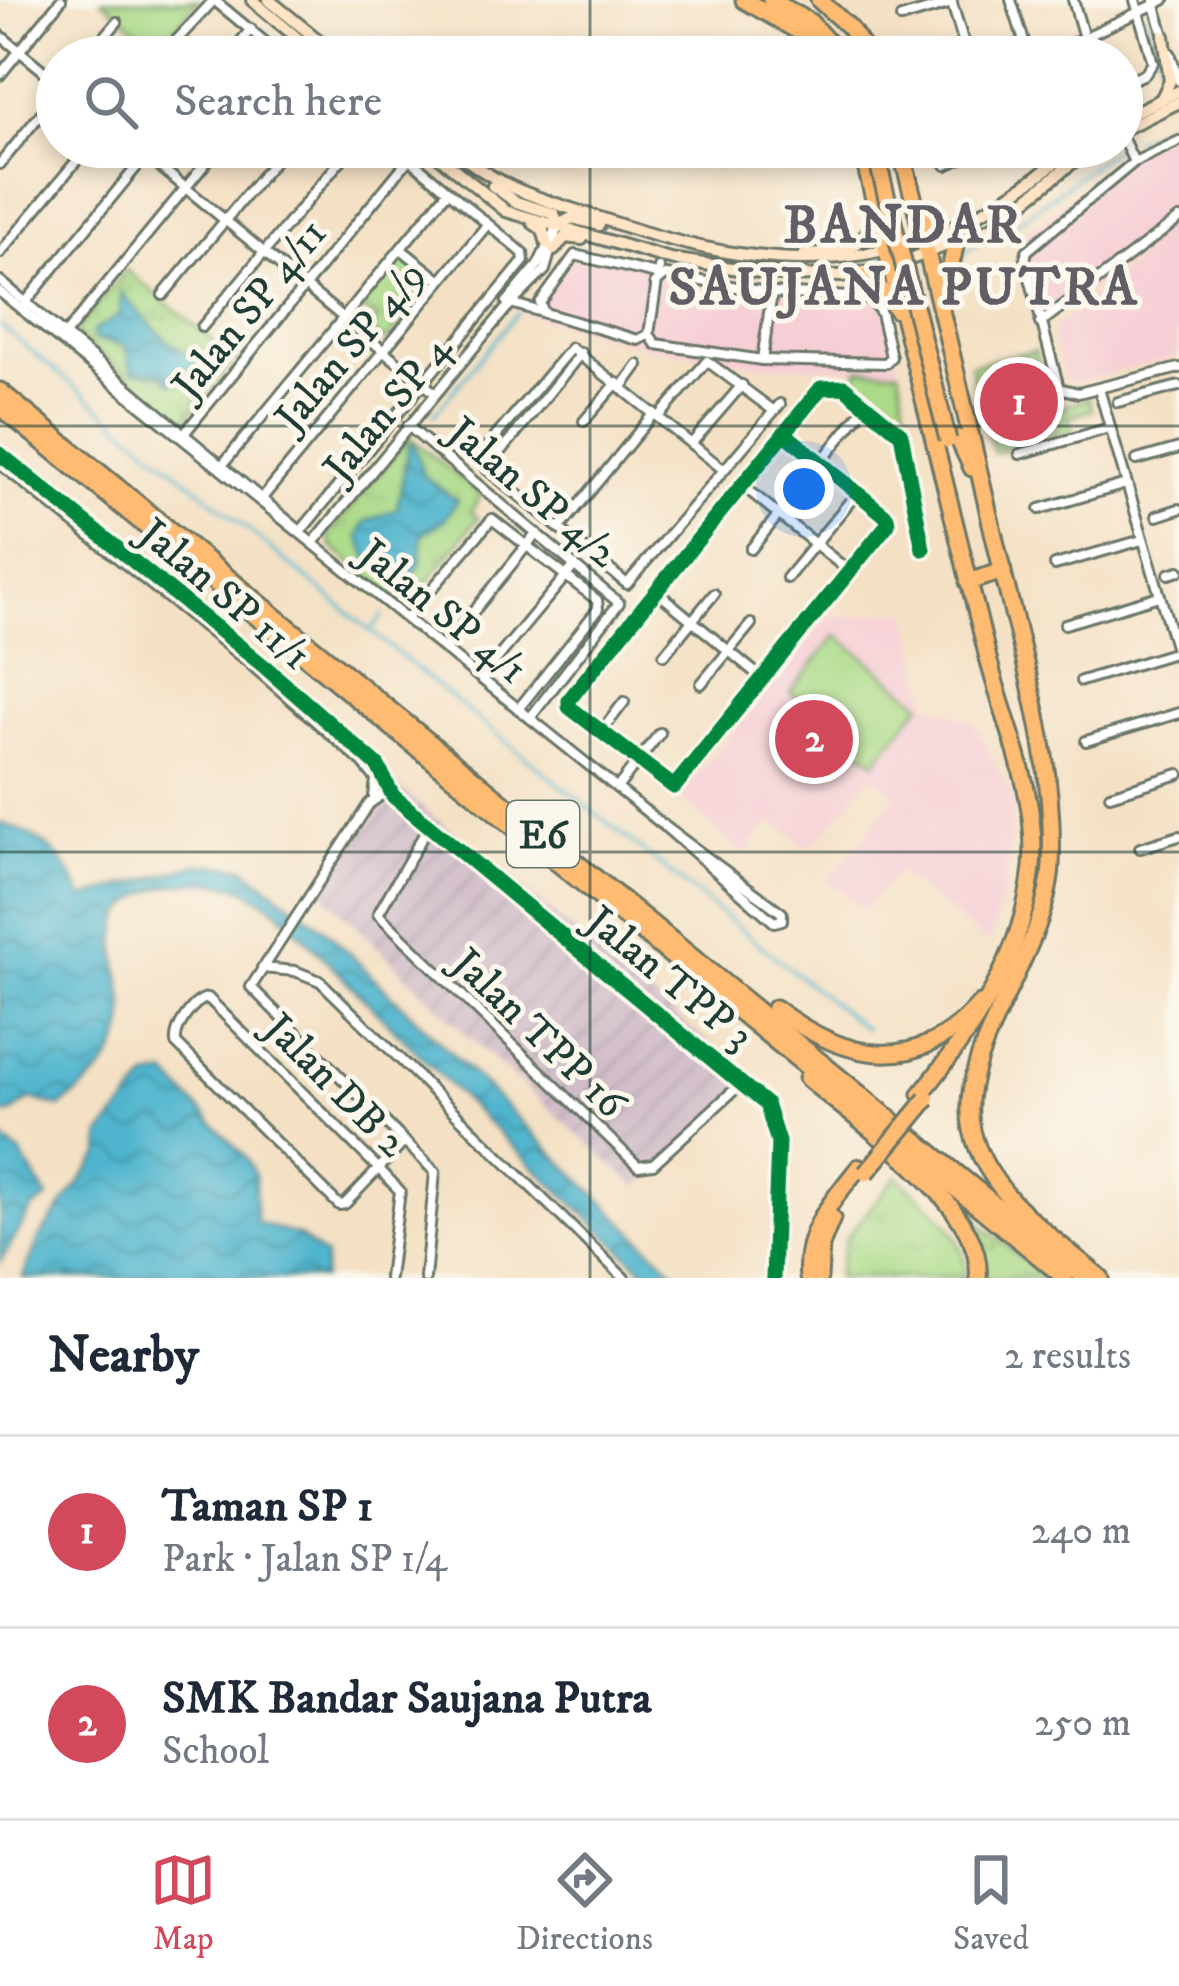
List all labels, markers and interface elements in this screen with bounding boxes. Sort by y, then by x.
search box [36,36,1143,168]
icon: search [78,69,144,135]
text: Search here [174,74,382,130]
district label: BANDAR SAUJANA PUTRA [669,193,1140,322]
street label: Jalan SP 4/11 [159,209,339,414]
street label: Jalan SP 4/9 [263,249,435,441]
street label: Jalan SP 4 [311,323,461,491]
pin: 1 [980,357,1058,447]
street label: Jalan SP 4/2 [433,404,628,580]
your location [774,459,834,519]
street label: Jalan SP 11/1 [125,506,321,682]
street label: Jalan SP 4/1 [344,526,537,696]
pin: 2 [775,694,853,784]
road number: E6 [507,801,579,867]
street label: Jalan TPP 3 [572,894,763,1063]
street label: Jalan TPP 16 [437,936,637,1131]
street label: Jalan DB 2 [249,1001,418,1169]
text: Nearby [48,1324,199,1388]
text: 2 results [1004,1332,1131,1381]
text: Taman SP 1 [162,1479,373,1535]
text: 1 [80,1507,94,1556]
text: 240 m [1031,1507,1131,1556]
text: Park · Jalan SP 1/4 [162,1535,447,1584]
text: SMK Bandar Saujana Putra [162,1671,652,1727]
text: 2 [77,1699,97,1748]
text: 250 m [1034,1699,1131,1748]
text: School [162,1727,269,1776]
tab: Map [150,1847,216,1960]
tab: Directions [516,1847,653,1960]
tab: Saved [953,1847,1029,1960]

